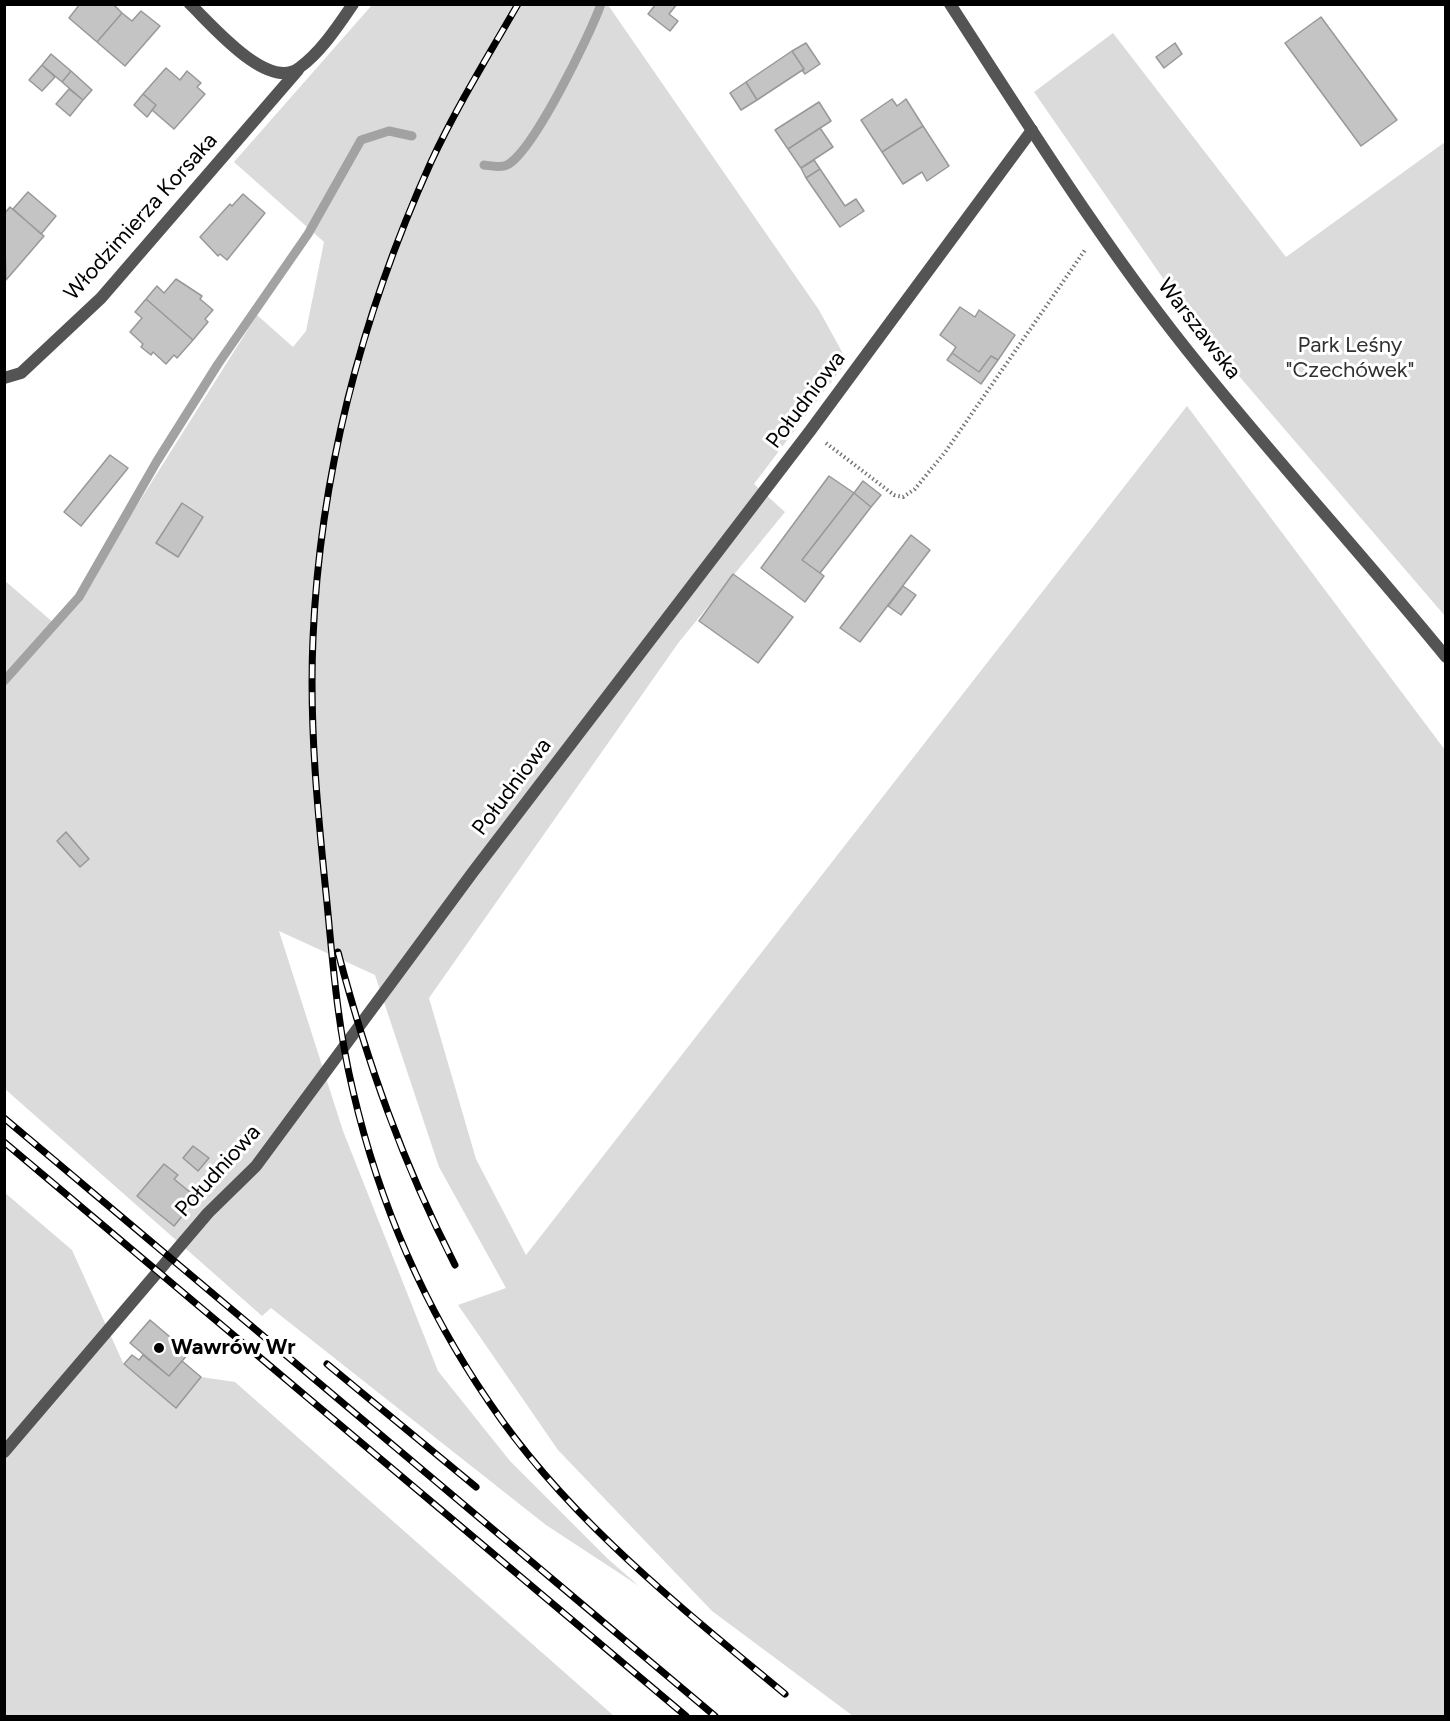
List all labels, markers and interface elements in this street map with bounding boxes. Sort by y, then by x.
street label: Włodzimierza Korsaka [59,128,223,306]
street label: Warszawska [1152,274,1246,384]
park label: Park Leśny "Czechówek" [1285,333,1415,384]
street label: Południowa [761,346,851,454]
street label: Południowa [467,733,557,841]
street label: Południowa [170,1120,266,1222]
place label: Wawrów Wr [171,1335,296,1361]
marker: Wawrów Wr [152,1341,166,1355]

